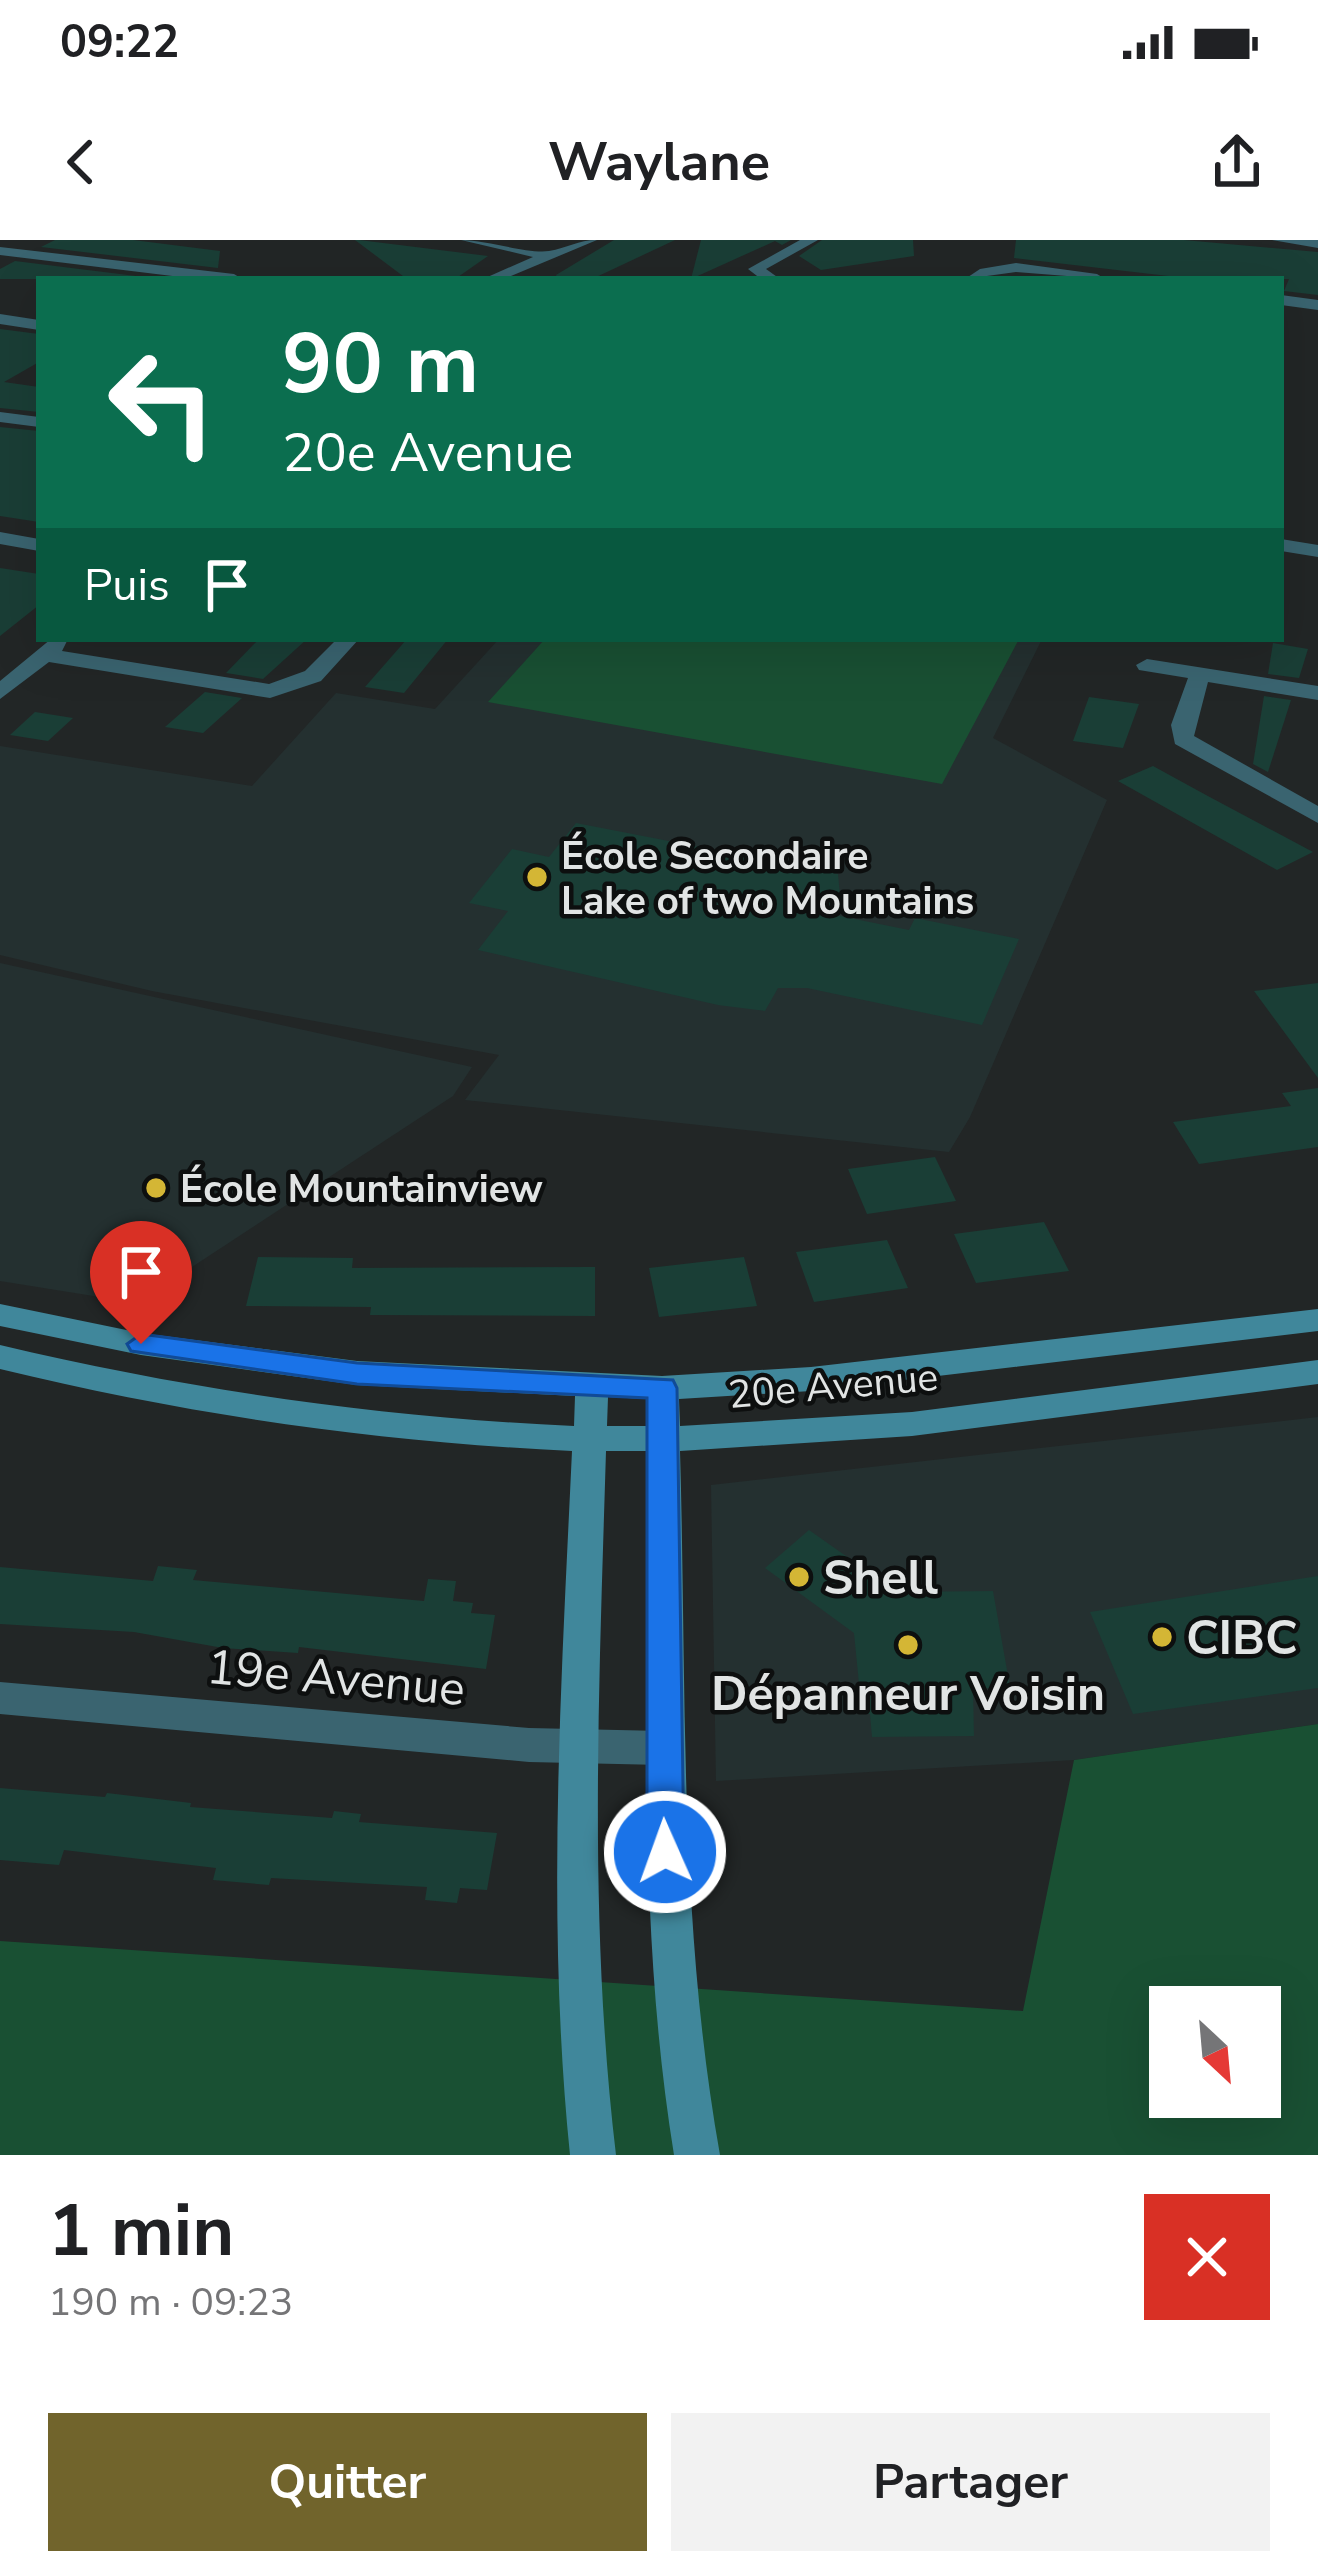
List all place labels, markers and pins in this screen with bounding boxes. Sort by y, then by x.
place label: École Secondaire Lake of two Mountains [561,830,974,928]
marker: École Secondaire Lake of two Mountains [524,864,550,890]
place label: École Mountainview [180,1163,543,1216]
marker: École Mountainview [143,1175,169,1201]
pin [90,1221,192,1344]
place label: Shell [823,1545,938,1611]
marker: Shell [786,1564,812,1590]
place label: CIBC [1186,1605,1298,1671]
marker: CIBC [1149,1624,1175,1650]
marker: Dépanneur Voisin [895,1632,921,1658]
place label: Dépanneur Voisin [711,1661,1105,1727]

